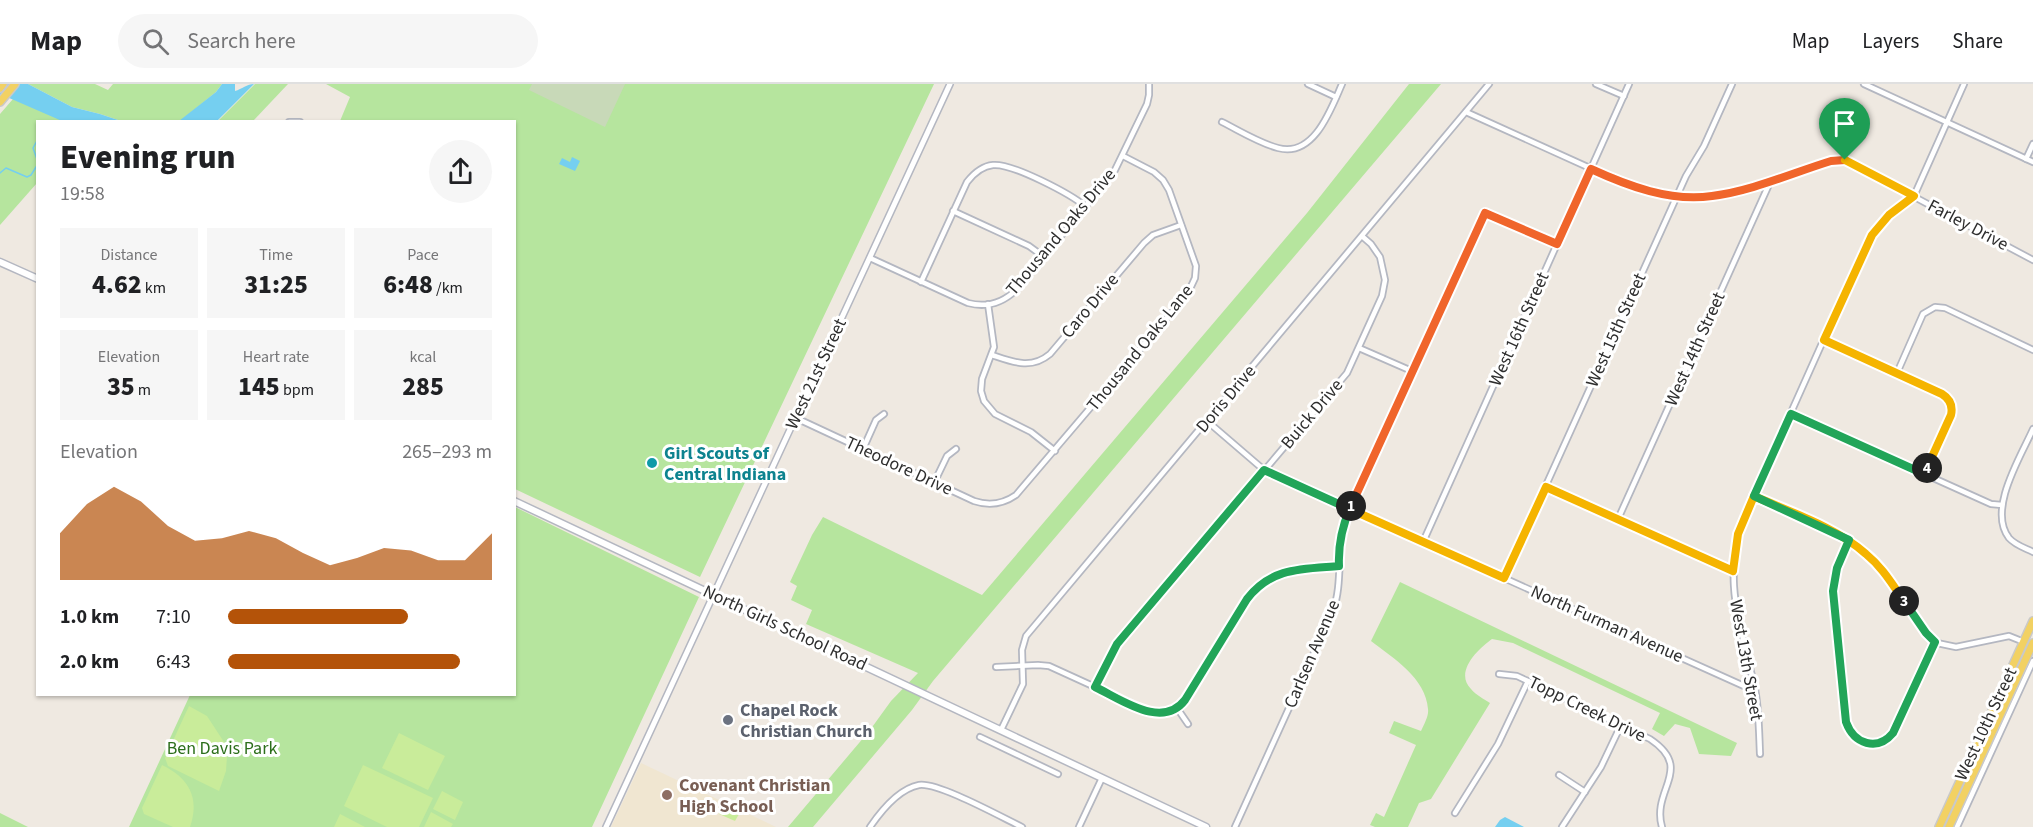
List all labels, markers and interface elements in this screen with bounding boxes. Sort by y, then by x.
search box [118,14,538,68]
text: Map [30,21,82,61]
icon: search [139,25,172,58]
text: Search here [187,25,296,57]
text: Map [1792,26,1829,56]
text: Layers [1862,26,1919,56]
text: Share [1952,26,2003,56]
pin [1819,98,1870,160]
icon: arrive [1828,107,1861,140]
text: Evening run [60,134,236,181]
button: share [429,140,492,203]
street label: Thousand Oaks Drive [1000,163,1122,301]
text: 19:58 [60,180,105,208]
street label: Farley Drive [1923,193,2013,257]
text: Distance [101,244,157,266]
text: Time [259,244,293,266]
text: Pace [407,244,439,266]
text: 4.62 [92,266,142,303]
text: 31:25 [244,266,308,303]
text: 6:48 [383,266,433,303]
street label: Caro Drive [1055,268,1125,344]
street label: West 16th Street [1483,268,1555,390]
street label: West 15th Street [1580,269,1652,391]
text: km [142,277,166,299]
text: /km [433,277,463,299]
street label: Thousand Oaks Lane [1081,279,1199,417]
street label: West 14th Street [1659,288,1731,410]
street label: West 21st Street [779,314,853,434]
text: Elevation [98,346,160,368]
text: Heart rate [243,346,309,368]
text: kcal [410,346,436,368]
street label: Doris Drive [1190,360,1262,438]
text: 35 [107,368,135,405]
text: 145 [238,368,280,405]
text: 285 [402,368,444,405]
street label: Buick Drive [1275,374,1349,454]
text: m [135,379,151,401]
text: bpm [280,379,314,401]
street label: Theodore Drive [841,430,957,502]
text: Elevation [60,438,138,466]
text: 265–293 m [402,438,492,466]
place label: Girl Scouts of Central Indiana [664,441,786,487]
pin: 4 [1912,453,1942,483]
marker: Girl Scouts of Central Indiana [645,456,659,470]
text: 4 [1923,457,1931,479]
pin: 1 [1336,491,1366,521]
text: 1 [1347,495,1355,517]
street label: North Girls School Road [699,579,871,677]
street label: North Furman Avenue [1527,579,1687,669]
pin: 3 [1889,586,1919,616]
text: 3 [1900,590,1908,612]
street label: Carlsen Avenue [1278,596,1346,712]
street label: West 13th Street [1723,598,1769,722]
text: 1.0 km [60,603,119,631]
text: 7:10 [156,603,191,631]
text: 2.0 km [60,648,119,676]
text: 6:43 [156,648,191,676]
street label: West 10th Street [1949,663,2023,785]
street label: Topp Creek Drive [1524,670,1650,748]
place label: Chapel Rock Christian Church [740,698,872,744]
marker: Chapel Rock Christian Church [721,713,735,727]
park label: Ben Davis Park [167,736,277,761]
place label: Covenant Christian High School [679,773,831,819]
marker: Covenant Christian High School [660,788,674,802]

